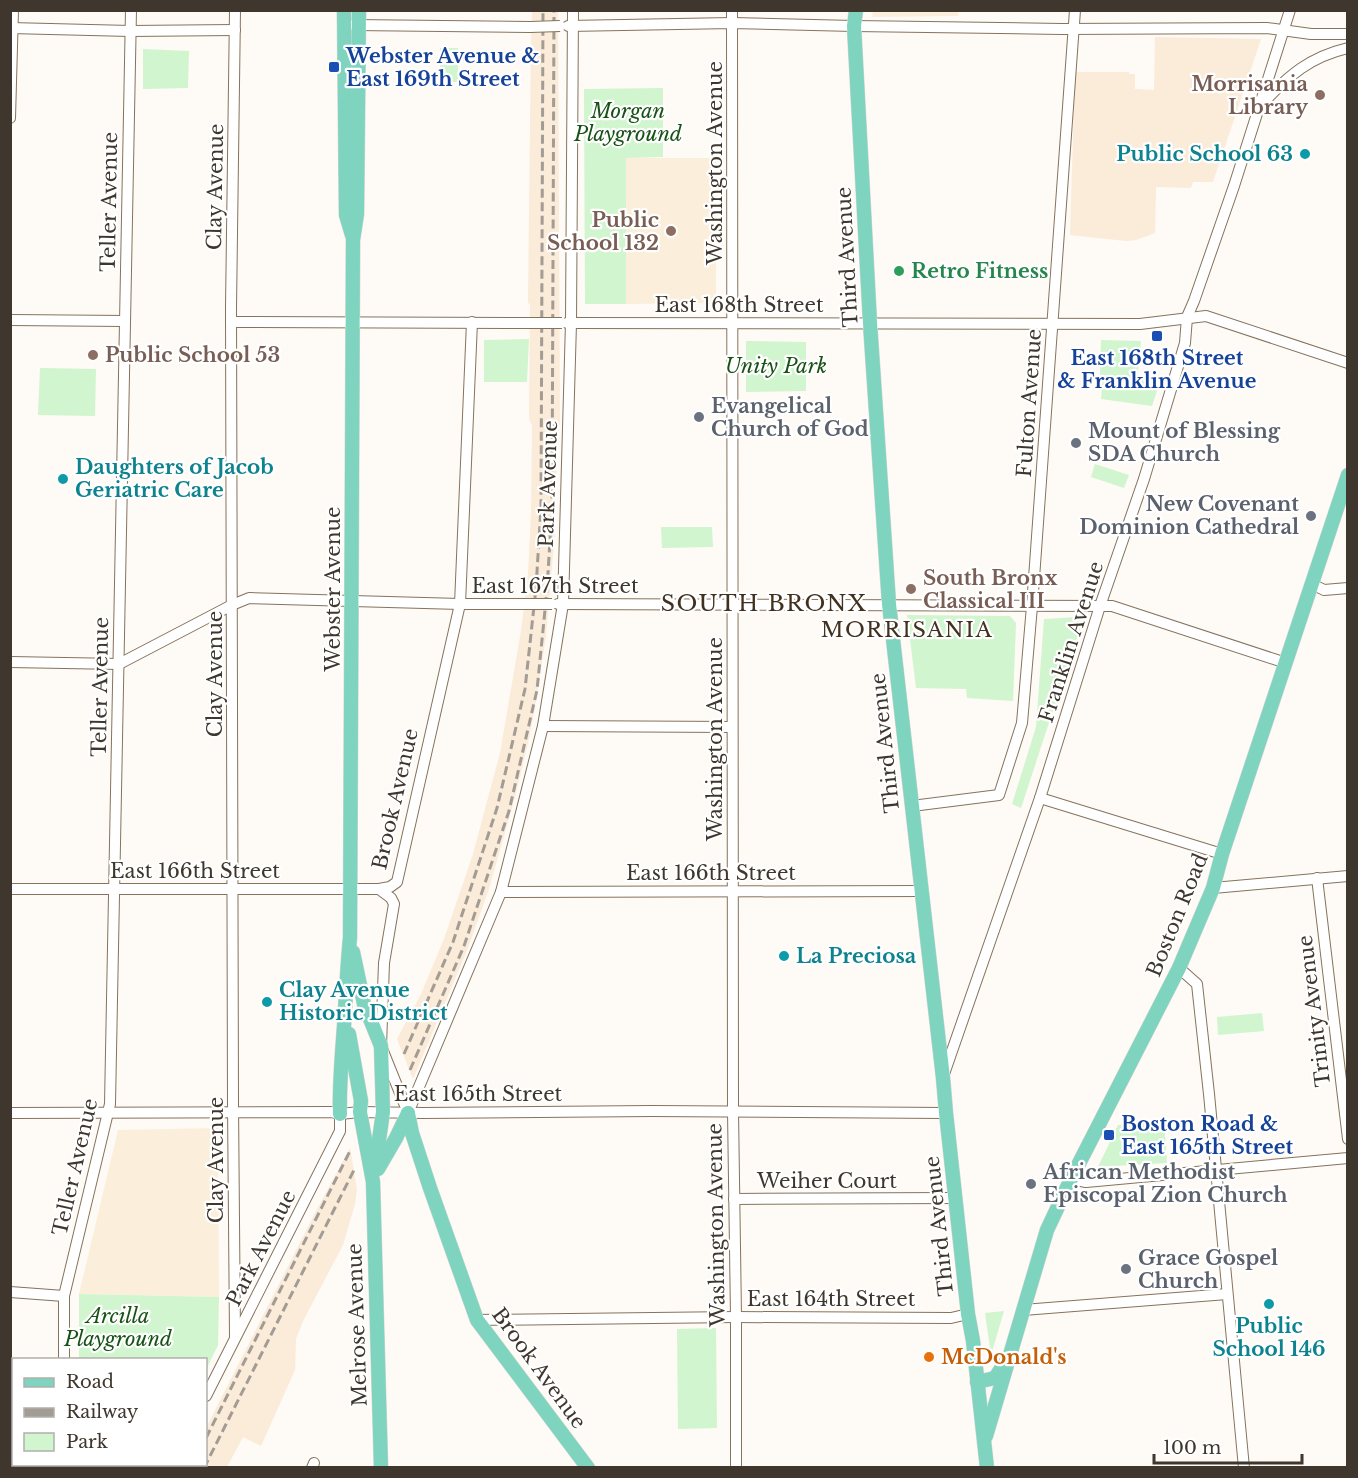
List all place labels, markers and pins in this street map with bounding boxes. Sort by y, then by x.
place label: Webster Avenue & East 169th Street [345,44,540,91]
marker: Webster Avenue & East 169th Street [327,60,341,74]
place label: Morrisania Library [1191,72,1309,119]
marker: Morrisania Library [1313,88,1327,102]
place label: Public School 63 [1116,142,1293,166]
marker: Public School 63 [1298,147,1312,161]
place label: Public School 132 [547,208,659,255]
marker: Public School 132 [664,224,678,238]
place label: Retro Fitness [911,259,1048,283]
marker: Retro Fitness [892,264,906,278]
marker: East 168th Street & Franklin Avenue [1150,329,1164,343]
place label: Public School 53 [105,343,280,367]
place label: East 168th Street & Franklin Avenue [1058,346,1256,393]
marker: Public School 53 [86,348,100,362]
place label: Evangelical Church of God [711,394,869,441]
marker: Evangelical Church of God [692,410,706,424]
place label: Mount of Blessing SDA Church [1088,419,1281,466]
marker: Mount of Blessing SDA Church [1069,436,1083,450]
place label: Daughters of Jacob Geriatric Care [75,455,274,502]
marker: Daughters of Jacob Geriatric Care [56,472,70,486]
place label: New Covenant Dominion Cathedral [1079,492,1299,539]
marker: New Covenant Dominion Cathedral [1304,509,1318,523]
place label: South Bronx Classical III [923,566,1057,613]
marker: South Bronx Classical III [904,582,918,596]
place label: La Preciosa [796,944,917,968]
marker: La Preciosa [777,949,791,963]
place label: Clay Avenue Historic District [279,978,448,1025]
marker: Clay Avenue Historic District [260,995,274,1009]
place label: Boston Road & East 165th Street [1121,1112,1293,1159]
marker: Boston Road & East 165th Street [1102,1128,1116,1142]
place label: African Methodist Episcopal Zion Church [1042,1160,1288,1207]
marker: African Methodist Episcopal Zion Church [1024,1177,1038,1191]
place label: Grace Gospel Church [1138,1246,1278,1293]
marker: Grace Gospel Church [1119,1262,1133,1276]
marker: Public School 146 [1262,1297,1276,1311]
place label: Public School 146 [1212,1314,1326,1361]
place label: McDonald's [941,1345,1067,1369]
marker: McDonald's [922,1350,936,1364]

